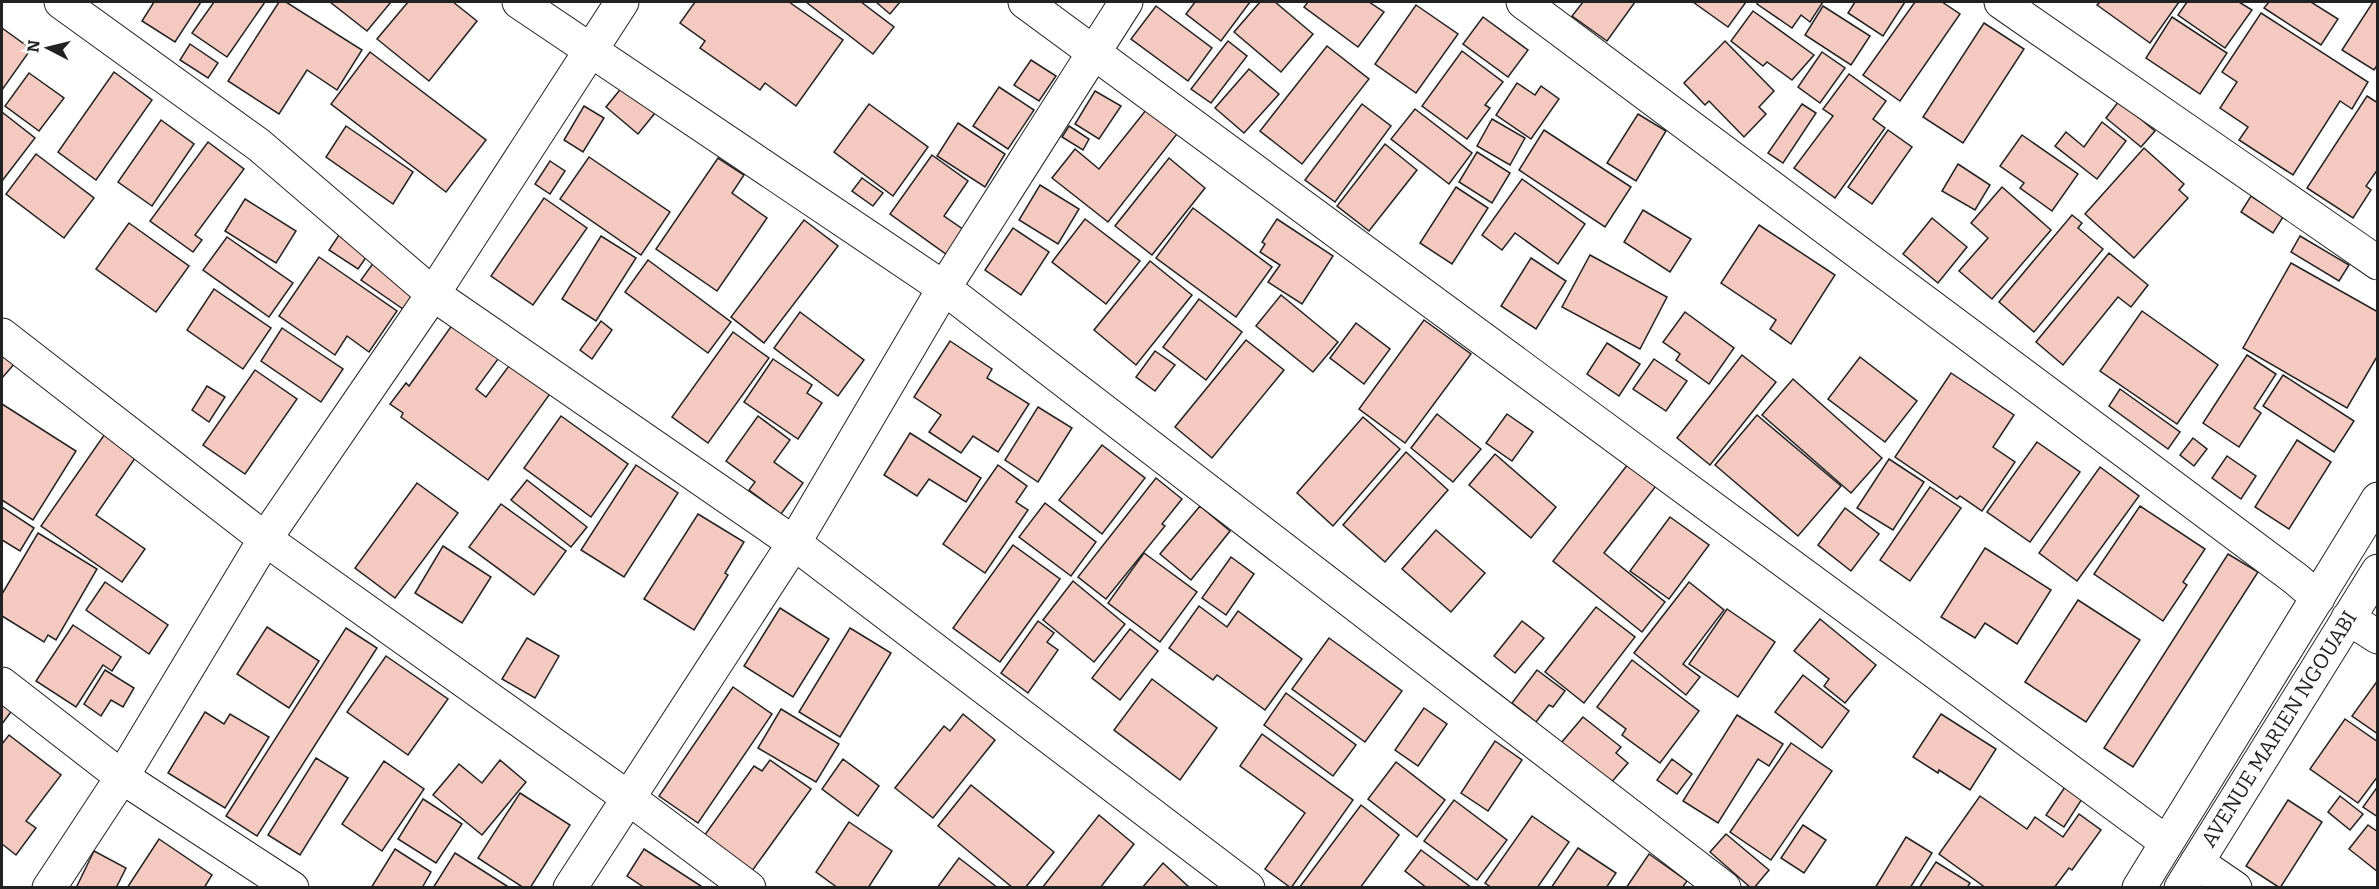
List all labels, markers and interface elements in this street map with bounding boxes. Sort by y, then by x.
north arrow [18,18,78,78]
text: N [23,39,44,54]
street label: AVENUE MARIEN NGOUABI [2195,606,2363,852]

